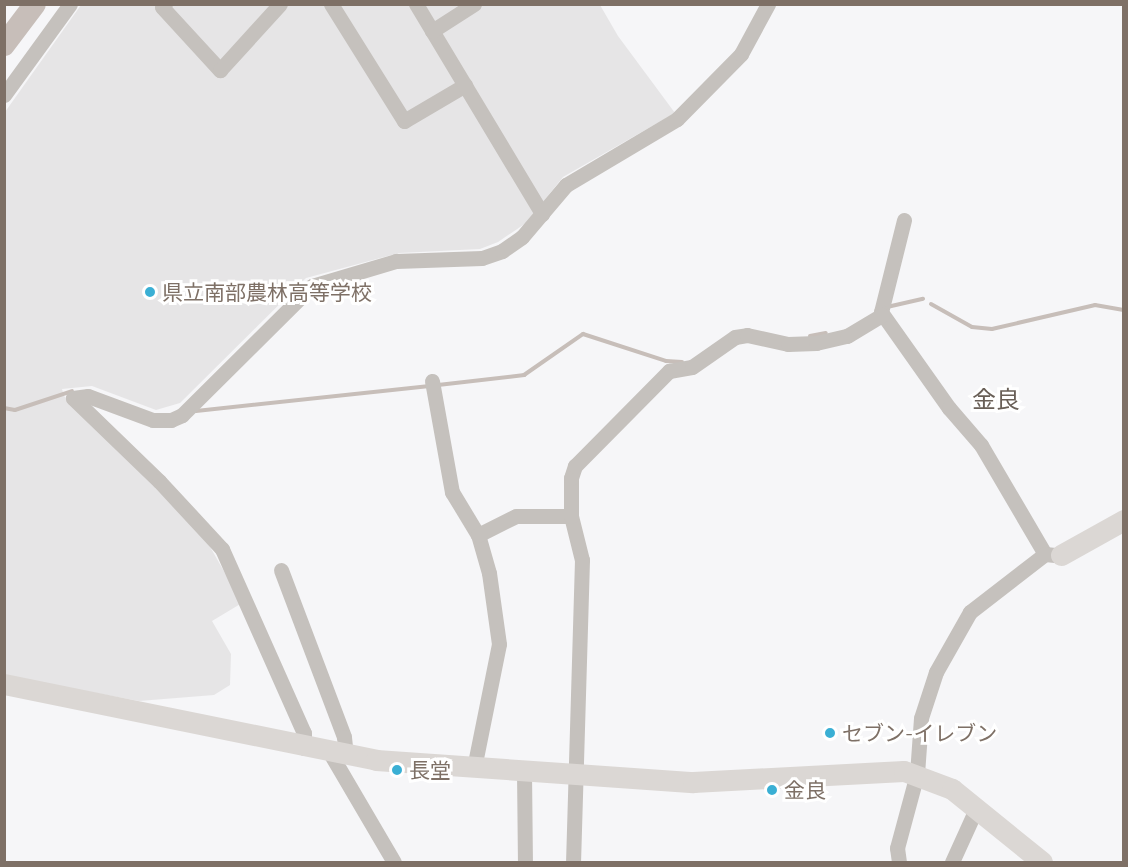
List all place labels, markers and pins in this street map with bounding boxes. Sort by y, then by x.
place label: 県立南部農林高等学校 [162,279,372,305]
marker: 県立南部農林高等学校 [143,285,157,299]
place label: セブン-イレブン [842,720,997,746]
marker: セブン-イレブン [823,726,837,740]
place label: 長堂 [409,757,451,783]
marker: 長堂 [390,763,404,777]
place label: 金良 [784,777,826,803]
marker: 金良 [765,783,779,797]

